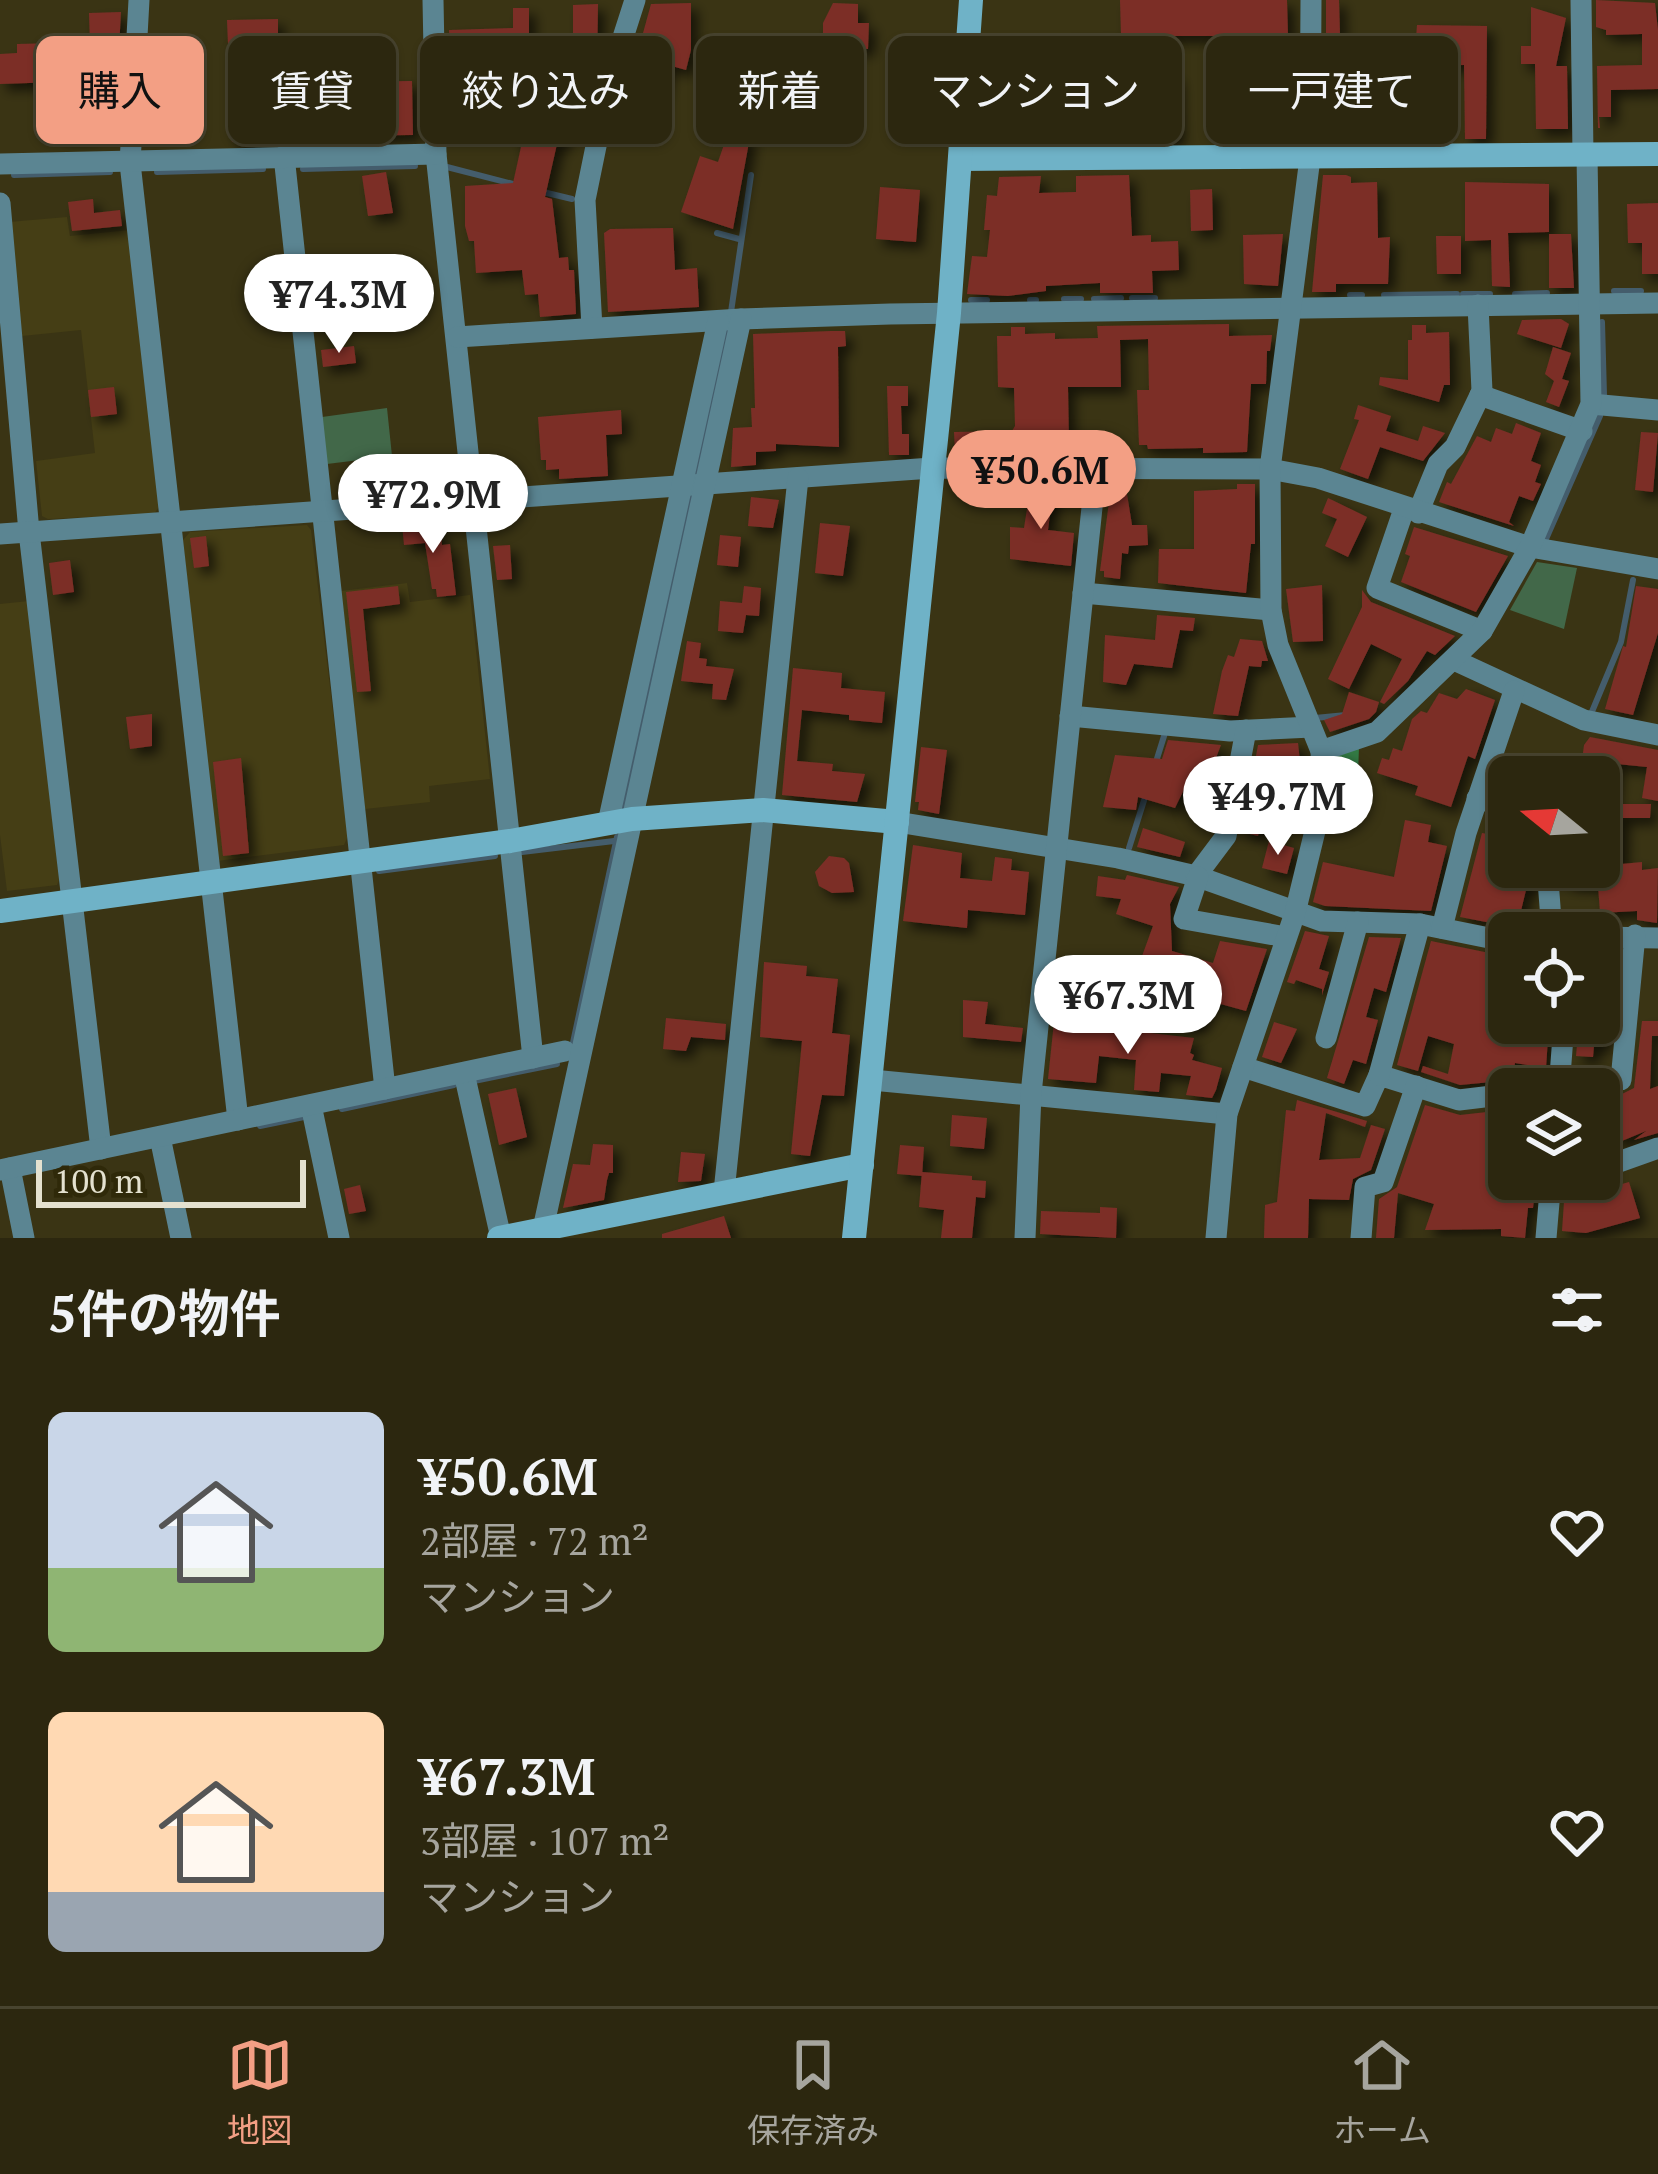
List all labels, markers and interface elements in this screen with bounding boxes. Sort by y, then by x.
chip: 購入 [36,36,204,144]
chip: 賃貸 [228,36,396,144]
chip: 絞り込み [420,36,672,144]
chip: 新着 [696,36,864,144]
chip: マンション [888,36,1182,144]
chip: 一戸建て [1206,36,1458,144]
pin: ¥74.3M [241,254,437,356]
text: ¥74.3M [271,267,407,319]
pin: ¥50.6M [943,430,1139,532]
text: ¥50.6M [973,443,1109,495]
pin: ¥72.9M [335,454,531,556]
text: ¥72.9M [365,467,501,519]
pin: ¥49.7M [1180,756,1376,858]
north arrow [1488,756,1620,888]
map controls [1488,756,1620,1200]
text: ¥49.7M [1210,769,1346,821]
button: locate [1488,912,1620,1044]
pin: ¥67.3M [1030,955,1226,1057]
text: ¥67.3M [1061,968,1195,1020]
button: layers [1488,1068,1620,1200]
scale bar [36,1154,306,1207]
text: 100 m [54,1159,143,1202]
icon: filters [1544,1277,1610,1343]
text: 5件の物件 [48,1279,281,1347]
text: ¥50.6M [420,1442,598,1510]
icon: home [144,1460,288,1604]
icon: heart [1544,1499,1610,1565]
text: 2部屋 · 72 m² [420,1514,649,1566]
text: マンション [420,1570,615,1622]
text: ¥67.3M [420,1742,595,1810]
icon: home [144,1760,288,1904]
icon: heart [1544,1799,1610,1865]
text: 3部屋 · 107 m² [420,1814,669,1866]
text: マンション [420,1870,615,1922]
tab: 地図 [227,2032,293,2152]
tab: 保存済み [747,2032,879,2152]
tab: ホーム [1333,2032,1431,2152]

